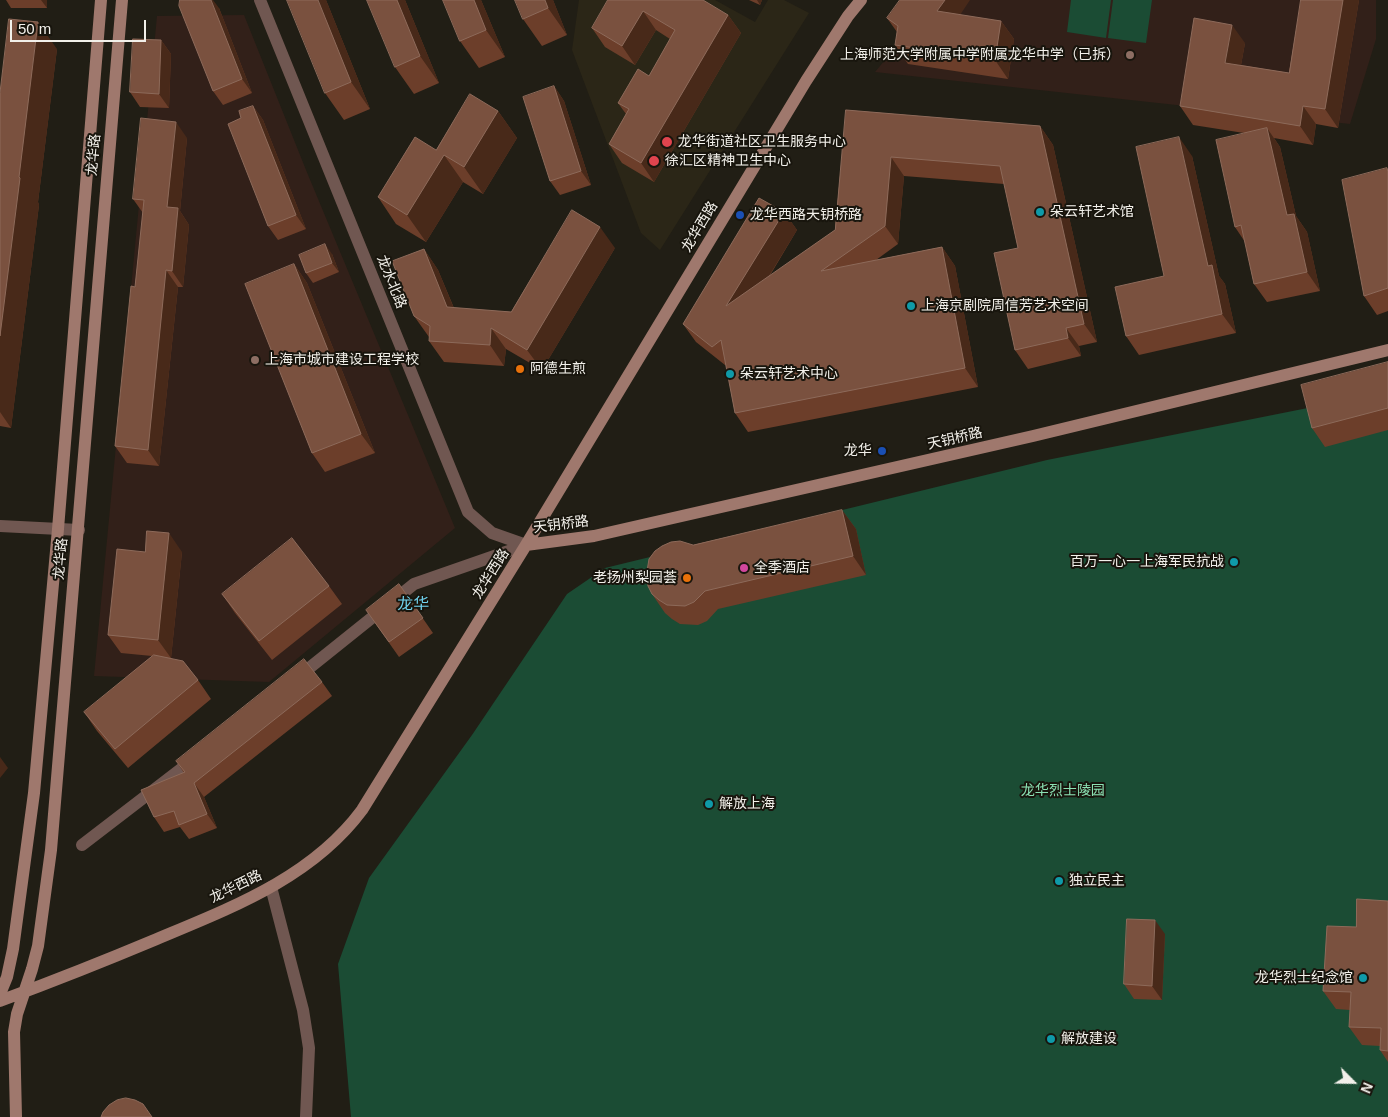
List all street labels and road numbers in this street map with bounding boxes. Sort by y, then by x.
street label: 龙华路 [84,133,104,177]
street label: 龙华西路 [678,199,722,255]
street label: 龙水北路 [373,253,409,311]
street label: 天钥桥路 [926,425,984,453]
street label: 天钥桥路 [532,513,590,537]
street label: 龙华路 [51,537,71,581]
street label: 龙华西路 [469,546,513,602]
street label: 龙华西路 [207,867,265,907]

